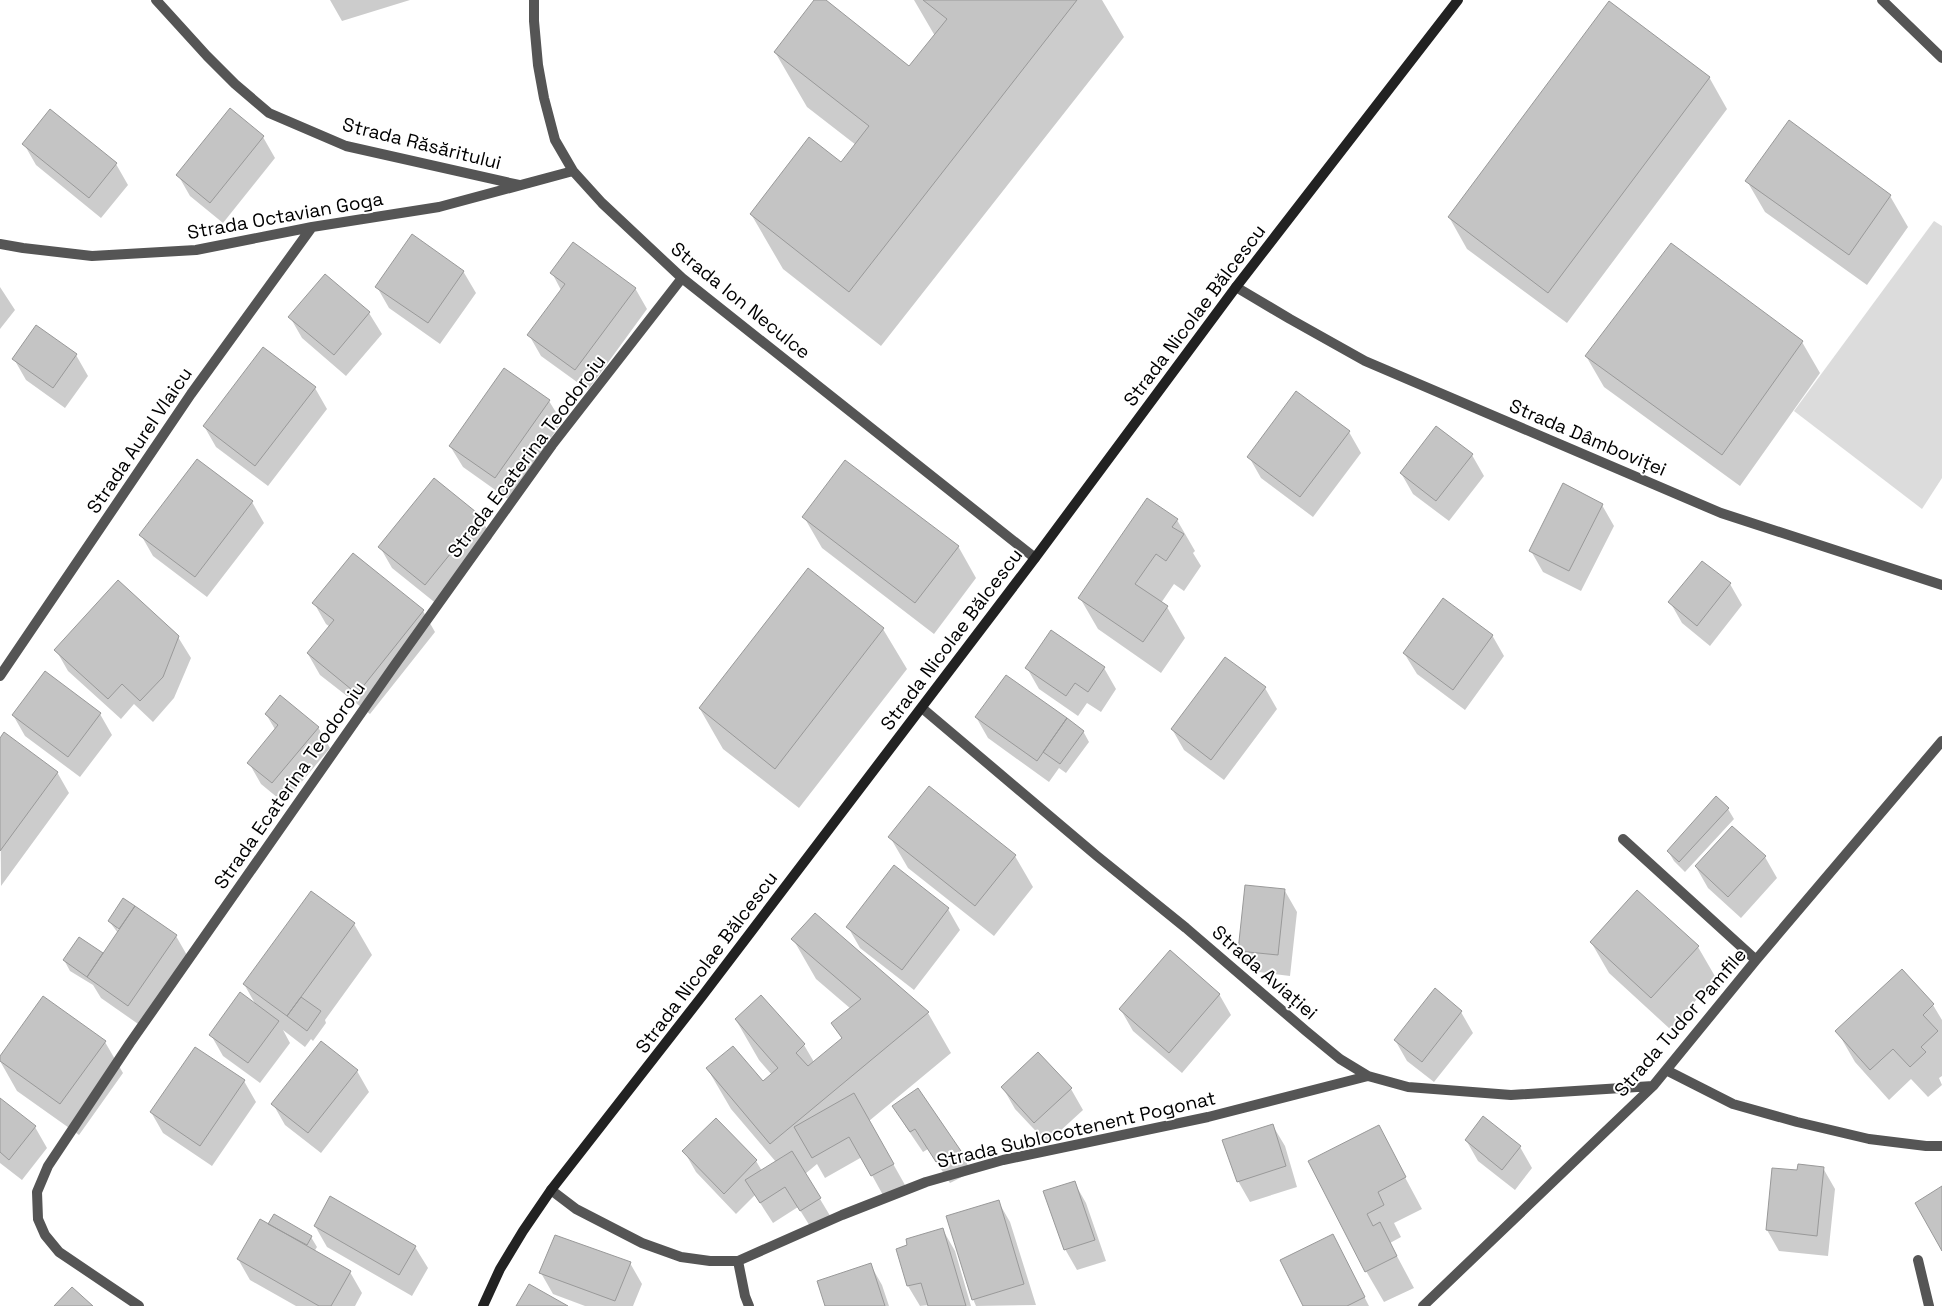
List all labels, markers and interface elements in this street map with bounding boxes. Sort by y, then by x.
street label: Strada Răsăritului [340,112,504,175]
street label: Strada Octavian Goga [185,186,385,245]
street label: Strada Nicolae Bălcescu [1118,219,1271,411]
street label: Strada Ion Neculce [666,236,816,365]
street label: Strada Ecaterina Teodoroiu [442,350,611,563]
street label: Strada Aurel Vlaicu [81,362,198,518]
street label: Strada Dâmboviței [1505,393,1670,482]
street label: Strada Nicolae Bălcescu [875,543,1028,735]
street label: Strada Ecaterina Teodoroiu [208,677,371,894]
street label: Strada Nicolae Bălcescu [630,866,783,1058]
street label: Strada Aviației [1207,920,1323,1025]
street label: Strada Tudor Pamfile [1609,943,1752,1102]
street label: Strada Sublocotenent Pogonat [934,1085,1218,1174]

